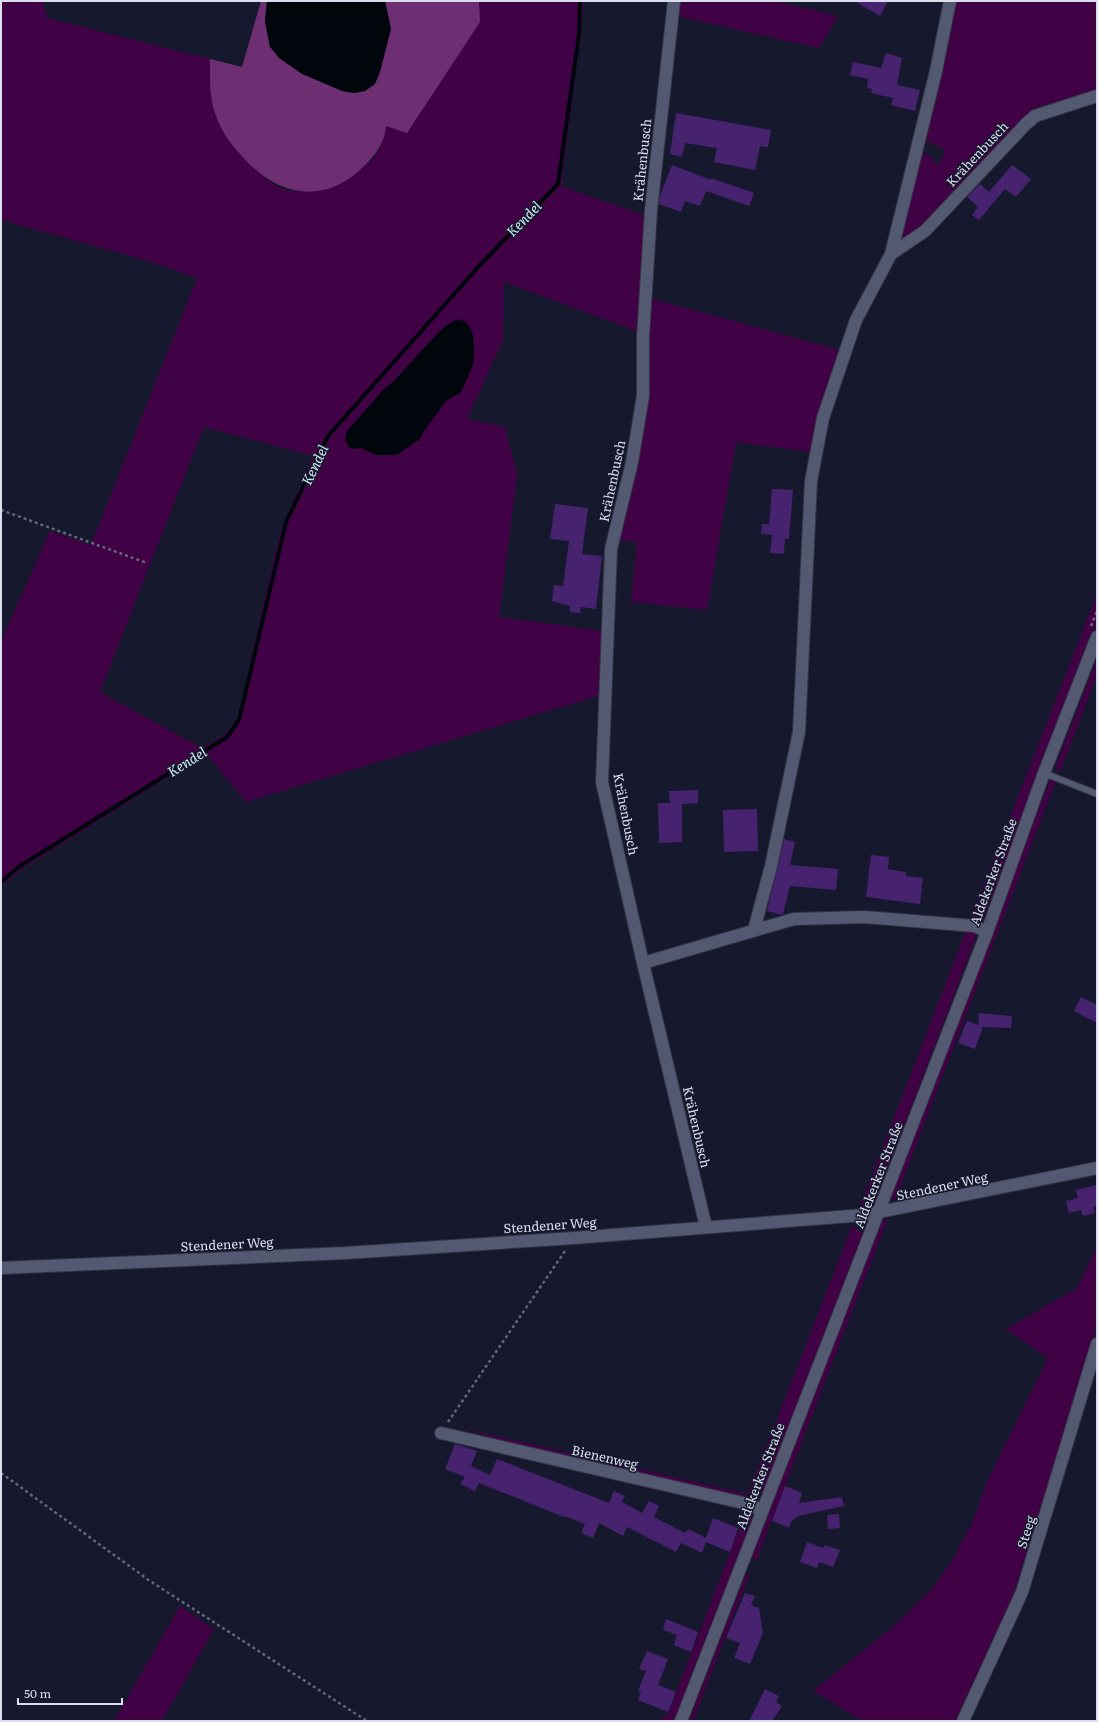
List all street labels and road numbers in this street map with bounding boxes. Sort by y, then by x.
street label: Krähenbusch [941,116,1012,191]
street label: Krähenbusch [628,117,655,202]
street label: Krähenbusch [594,438,630,524]
street label: Krähenbusch [609,771,644,857]
street label: Aldekerker Straße [964,815,1021,928]
street label: Krähenbusch [679,1084,716,1170]
street label: Aldekerker Straße [848,1118,907,1231]
street label: Stendener Weg [894,1166,990,1205]
street label: Stendener Weg [503,1212,598,1237]
street label: Stendener Weg [180,1232,275,1255]
street label: Aldekerker Straße [730,1419,789,1532]
street label: Bienenweg [570,1440,641,1474]
street label: Steeg [1012,1512,1040,1551]

